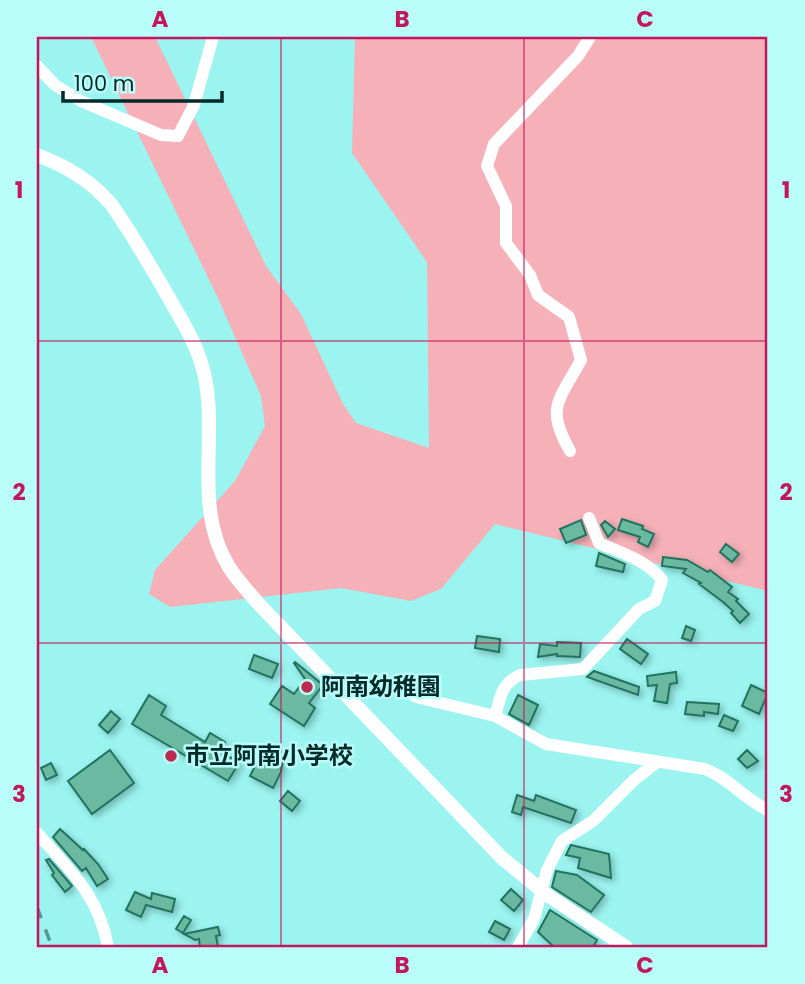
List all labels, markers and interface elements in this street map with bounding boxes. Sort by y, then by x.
text: A [152,3,169,35]
text: B [394,3,410,35]
text: C [636,3,654,35]
scale bar [63,60,222,104]
text: 100 m [74,69,134,98]
text: 1 [15,174,23,206]
text: 1 [782,174,790,206]
text: 2 [12,476,26,508]
text: 2 [779,476,793,508]
place label: 阿南幼稚園 [321,670,441,703]
marker: 阿南幼稚園 [299,679,315,695]
place label: 市立阿南小学校 [185,739,353,772]
marker: 市立阿南小学校 [163,748,179,764]
text: 3 [12,778,26,810]
text: 3 [779,778,793,810]
text: A [152,949,169,981]
text: B [394,949,410,981]
text: C [636,949,654,981]

